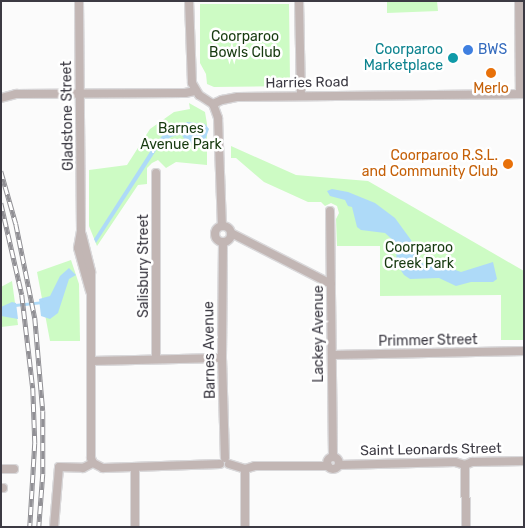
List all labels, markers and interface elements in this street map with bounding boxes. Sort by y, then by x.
park label: Coorparoo Bowls Club [209,29,281,62]
place label: Coorparoo Marketplace [364,42,443,74]
place label: BWS [478,42,507,58]
marker: BWS [462,44,474,56]
marker: Coorparoo Marketplace [447,52,459,64]
street label: Gladstone Street [59,61,77,171]
marker: Merlo [485,67,497,79]
street label: Harries Road [265,74,349,92]
place label: Merlo [473,81,509,97]
park label: Barnes Avenue Park [140,121,222,154]
place label: Coorparoo R.S.L. and Community Club [361,148,498,180]
marker: Coorparoo R.S.L. and Community Club [502,158,514,170]
street label: Salisbury Street [136,214,152,318]
park label: Coorparoo Creek Park [384,240,454,272]
street label: Lackey Avenue [311,285,327,383]
street label: Barnes Avenue [201,301,219,399]
street label: Primmer Street [378,332,478,350]
street label: Saint Leonards Street [360,440,502,460]

